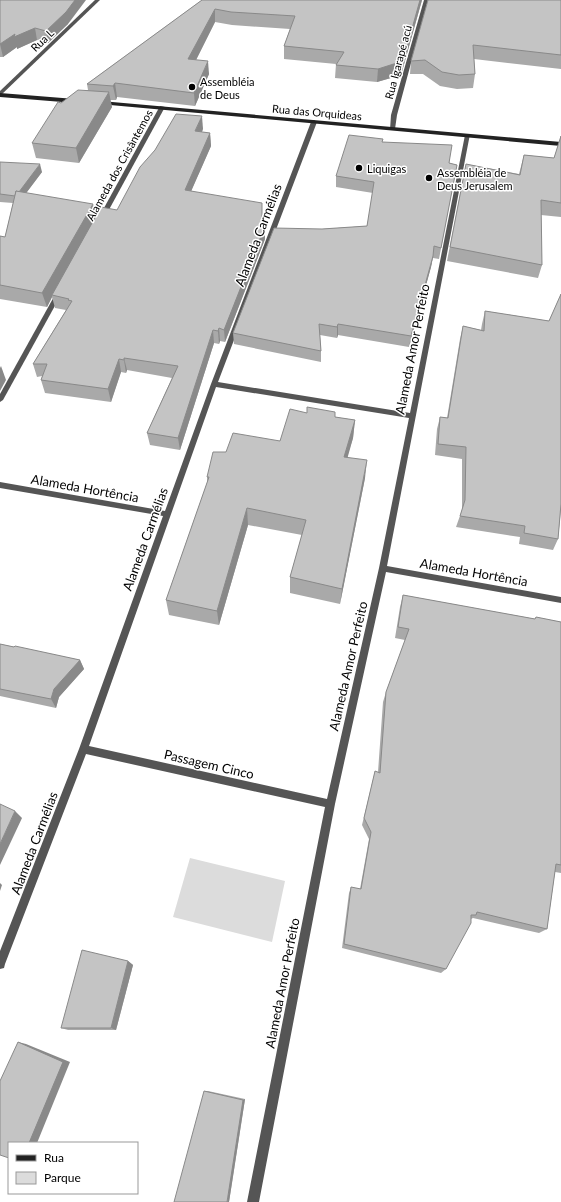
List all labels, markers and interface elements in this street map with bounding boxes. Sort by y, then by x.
street label: Rua Igarapé acú [382,24,414,100]
street label: Rua L [28,26,56,54]
place label: Assembléia de Deus [200,75,255,101]
marker: Assembléia de Deus [187,82,197,92]
street label: Rua das Orquideas [272,102,363,122]
street label: Alameda dos Crisântemos [83,107,155,223]
place label: Liquigas [367,162,406,175]
marker: Liquigas [354,163,364,173]
place label: Assembléia de Deus Jerusalem [437,166,513,192]
marker: Assembléia de Deus Jerusalem [424,173,434,183]
street label: Alameda Carmélias [231,181,285,289]
street label: Alameda Amor Perfeito [392,282,432,416]
street label: Alameda Hortência [30,471,140,505]
street label: Alameda Carmélias [119,485,171,593]
street label: Alameda Hortência [419,555,529,589]
street label: Alameda Amor Perfeito [325,600,371,732]
street label: Passagem Cinco [162,746,256,782]
street label: Alameda Carmélias [7,789,61,897]
street label: Alameda Amor Perfeito [262,916,302,1050]
legend [8,1142,138,1194]
text: Rua [44,1150,64,1165]
text: Parque [44,1170,81,1185]

